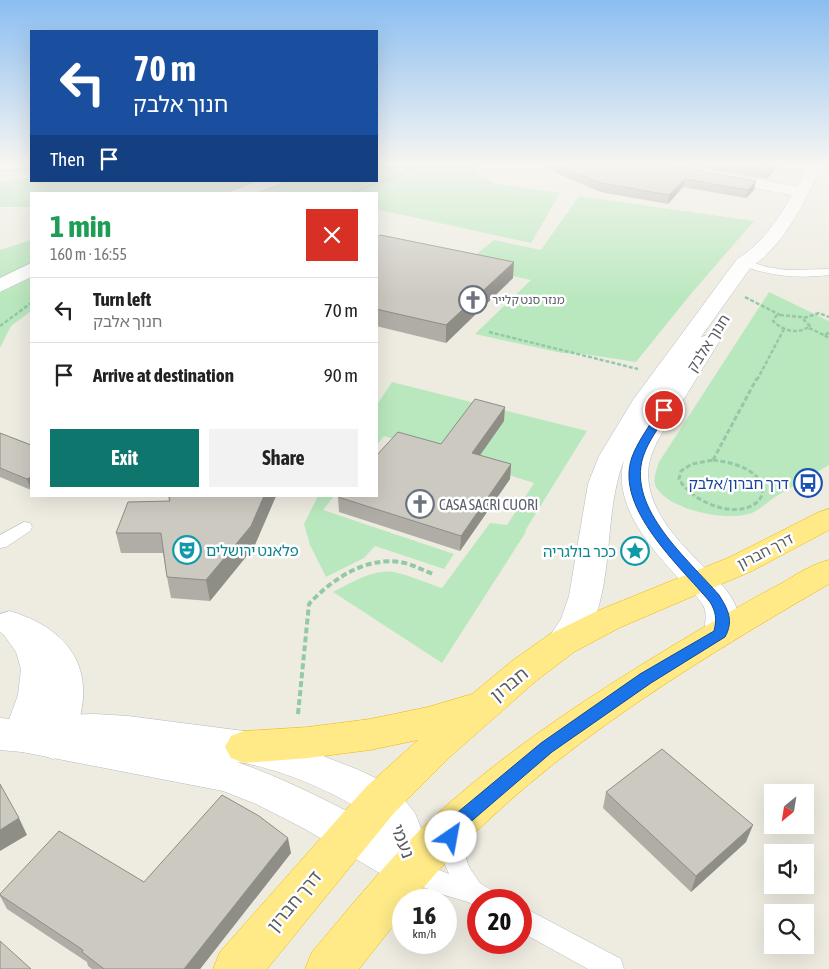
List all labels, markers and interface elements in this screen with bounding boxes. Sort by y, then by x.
text: 70 m [133,48,196,88]
icon: left [50,50,115,115]
text: חנוך אלבק [133,91,228,117]
icon: arrive [95,145,123,173]
text: Then [50,148,85,170]
text: 1 min [50,209,111,243]
button: close [306,209,358,261]
text: 160 m · 16:55 [50,245,127,263]
church icon: מנזר סנט קלייר [458,285,488,315]
text: Turn left [93,288,151,310]
place label: מנזר סנט קלייר [492,293,565,307]
icon: left [50,296,78,324]
text: 70 m [324,299,358,321]
street label: חנוך אלבק [683,311,733,375]
text: חנוך אלבק [93,312,162,330]
icon: arrive [50,361,78,389]
text: Arrive at destination [93,364,234,386]
text: 90 m [324,364,358,386]
pin [643,389,685,431]
icon: arrive [650,396,678,424]
button: Exit [50,429,199,487]
button: Share [209,429,358,487]
bus stop icon: דרך חברון/אלבק [793,468,823,498]
place label: דרך חברון/אלבק [688,475,789,492]
church icon: CASA SACRI CUORI [405,489,435,519]
place label: CASA SACRI CUORI [439,496,538,513]
street label: דרך חברון [734,530,796,572]
theatre icon: פלאנט ירושלים [172,535,202,565]
place icon: ככר בולגריה [620,536,650,566]
place label: פלאנט ירושלים [206,542,299,559]
place label: ככר בולגריה [543,543,616,560]
street label: חברון [486,662,532,706]
north arrow [764,784,814,834]
map controls [764,784,814,954]
position arrow [424,810,476,862]
street label: נעמי [387,821,419,861]
button: sound [764,844,814,894]
street label: דרך חברון [262,866,326,936]
speed limit sign: 20 [467,889,532,954]
text: 16 [413,901,436,929]
button: search [764,904,814,954]
text: km/h [413,927,436,941]

